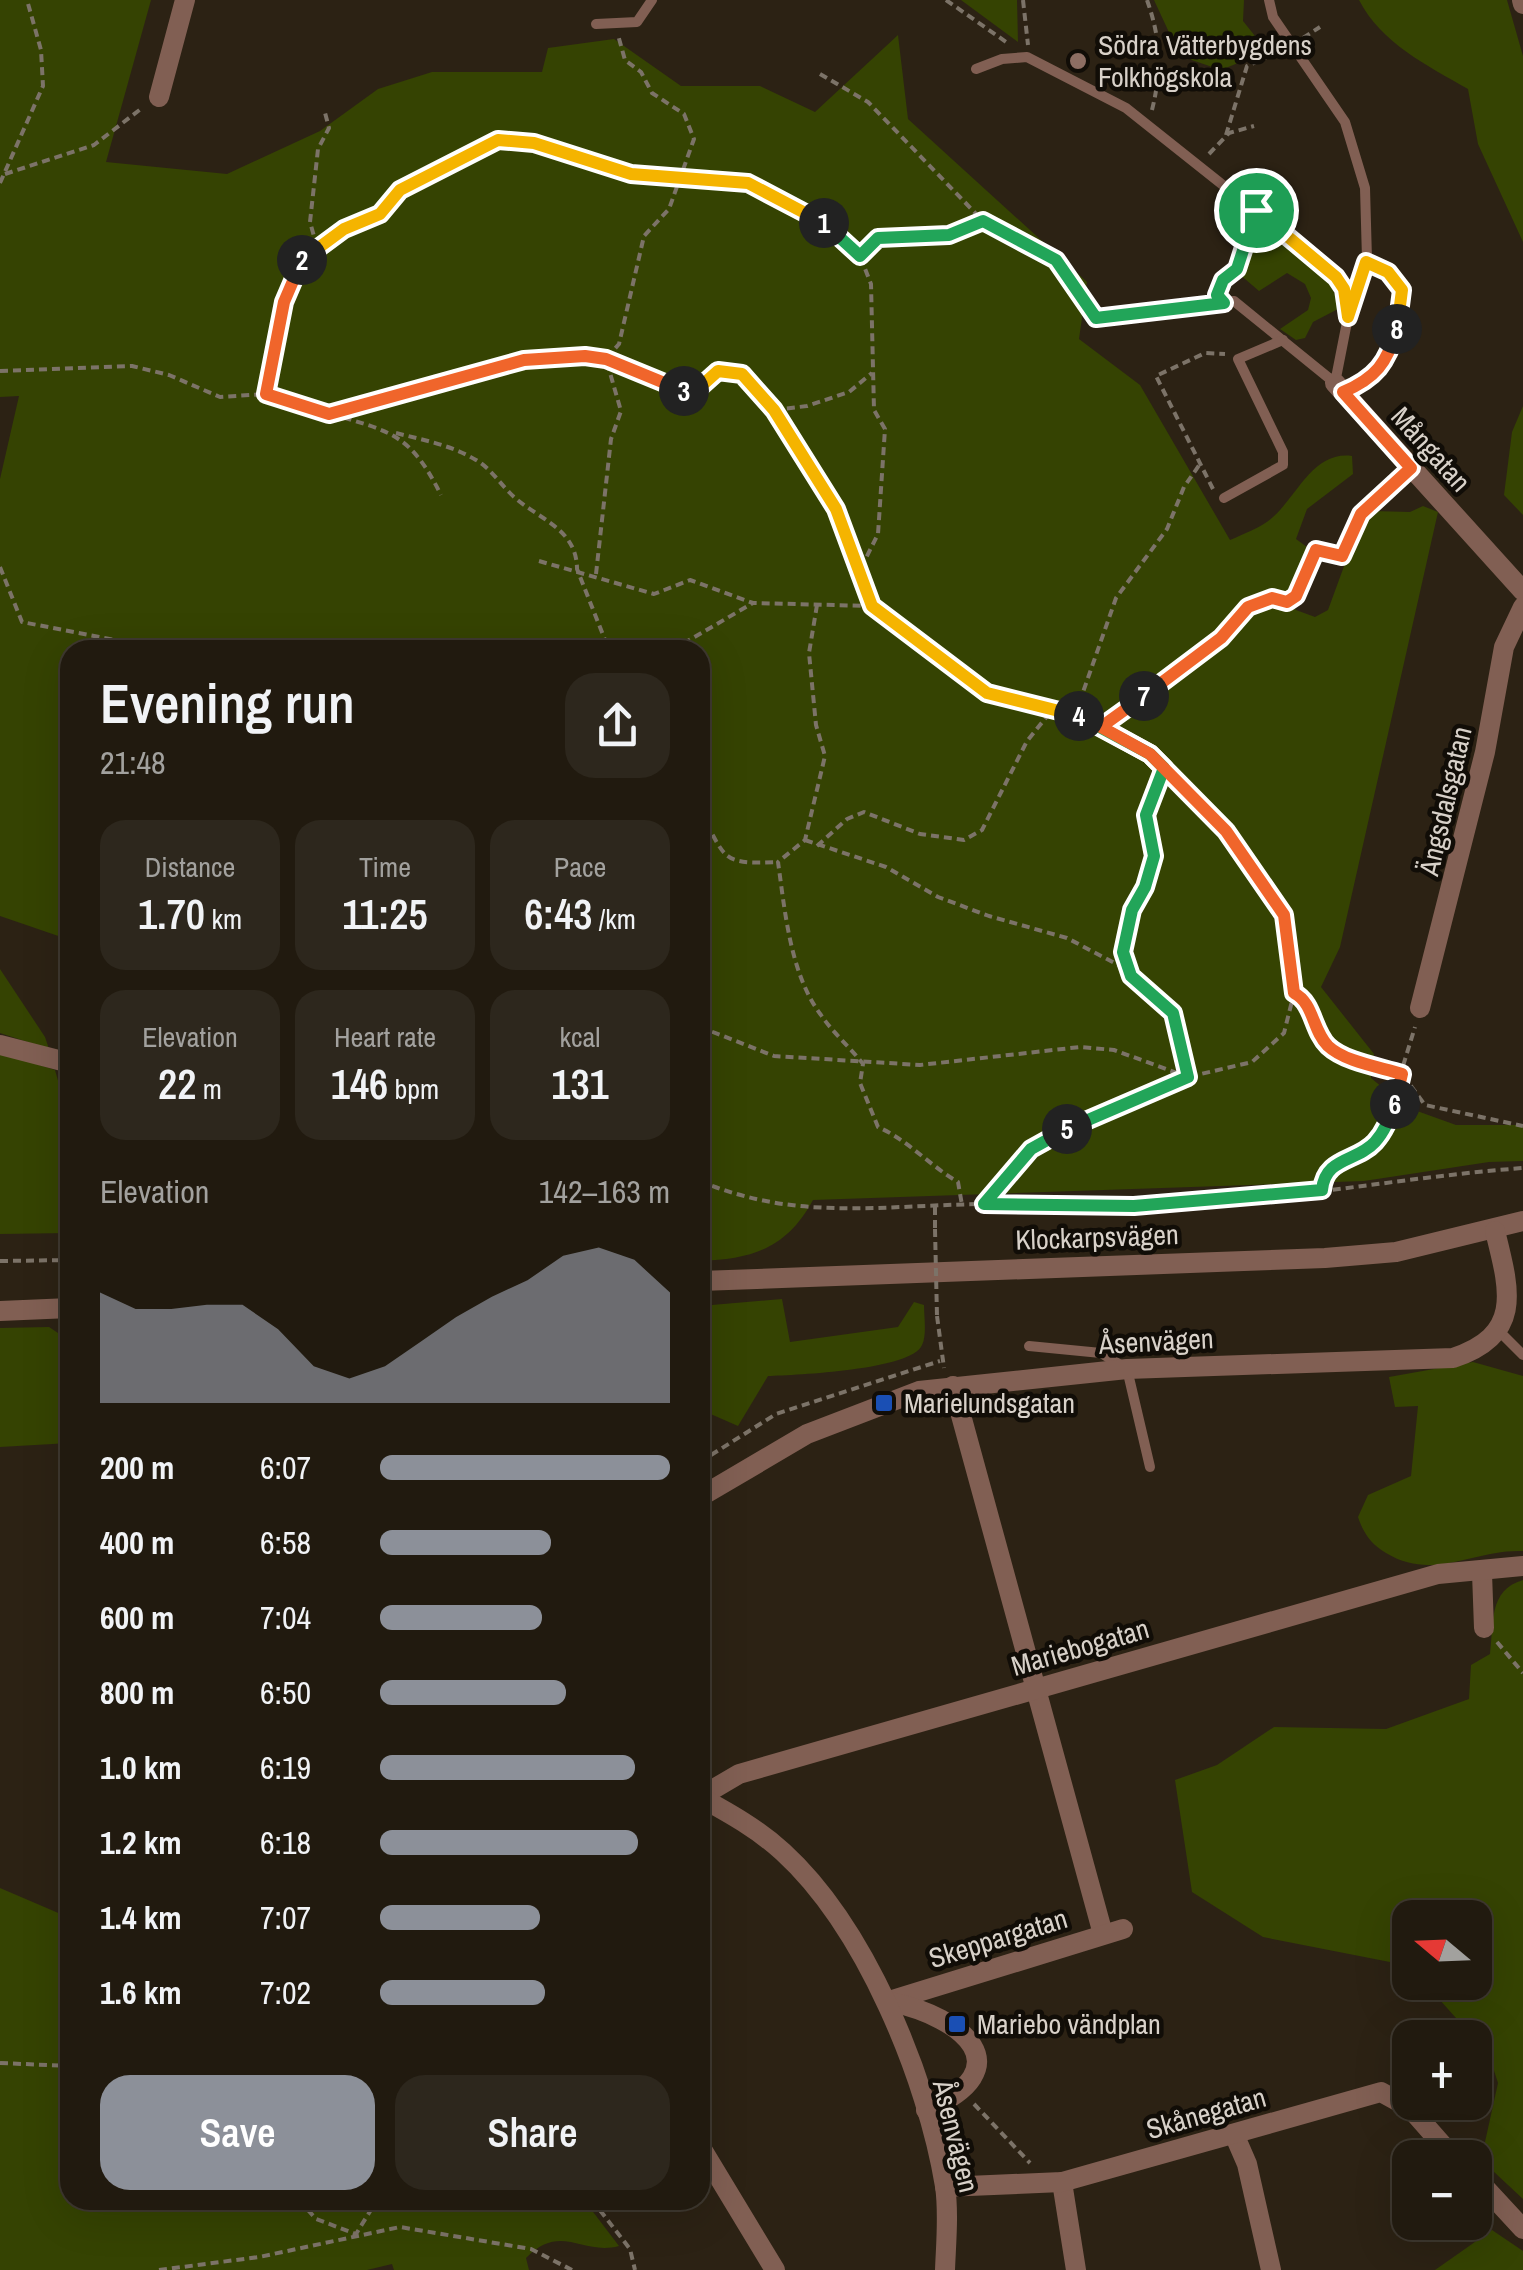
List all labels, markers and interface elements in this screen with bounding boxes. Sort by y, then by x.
place label: Södra Vätterbygdens Folkhögskola [1098,26,1312,96]
marker: Södra Vätterbygdens Folkhögskola [1067,50,1089,72]
pin [1214,168,1299,253]
icon: arrive [1229,183,1284,238]
pin: 1 [799,198,849,248]
text: 1 [818,204,830,242]
pin: 2 [277,235,327,285]
text: 2 [296,241,308,279]
pin: 8 [1372,304,1422,354]
text: 8 [1391,310,1403,348]
pin: 3 [659,366,709,416]
text: 3 [678,372,690,410]
street label: Mångatan [1383,398,1479,500]
text: Evening run [100,666,355,740]
pin: 7 [1119,671,1169,721]
button: share [565,673,670,778]
text: 7 [1138,677,1150,715]
pin: 4 [1054,691,1104,741]
text: 4 [1073,697,1085,735]
street label: Ängsdalsgatan [1409,723,1481,880]
text: 21:48 [100,741,166,784]
text: Distance [145,848,235,886]
text: Time [359,848,411,886]
text: Pace [554,848,606,886]
text: 1.70 [138,886,205,942]
text: 11:25 [342,886,428,942]
text: 6:43 [524,886,592,942]
text: km [205,900,242,938]
text: /km [592,900,636,938]
text: Elevation [142,1018,238,1056]
text: Heart rate [334,1018,436,1056]
text: kcal [560,1018,600,1056]
text: 22 [158,1056,196,1112]
text: 146 [331,1056,388,1112]
text: 131 [551,1056,609,1112]
text: m [196,1070,222,1108]
text: bpm [388,1070,439,1108]
pin: 6 [1370,1079,1420,1129]
text: 6 [1389,1085,1401,1123]
pin: 5 [1042,1104,1092,1154]
text: 5 [1061,1110,1073,1148]
text: Elevation [100,1170,209,1213]
text: 142–163 m [539,1170,670,1213]
street label: Klockarpsvägen [1015,1215,1179,1259]
street label: Åsenvägen [1097,1319,1214,1363]
place label: Marielundsgatan [904,1384,1075,1422]
marker: Marielundsgatan [873,1392,895,1414]
text: 200 m [100,1446,174,1489]
text: 6:07 [260,1446,311,1489]
text: 400 m [100,1521,174,1564]
text: 6:58 [260,1521,311,1564]
text: 600 m [100,1596,174,1639]
text: 7:04 [260,1596,311,1639]
street label: Mariebogatan [1007,1609,1153,1685]
text: 800 m [100,1671,174,1714]
text: 6:50 [260,1671,311,1714]
text: 1.0 km [100,1746,182,1789]
text: 6:19 [260,1746,311,1789]
text: 1.2 km [100,1821,182,1864]
text: 6:18 [260,1821,311,1864]
text: 1.4 km [100,1896,182,1939]
text: 7:07 [260,1896,311,1939]
street label: Skeppargatan [924,1899,1072,1977]
north arrow [1392,1900,1492,2000]
map controls [1392,1900,1492,2240]
text: 1.6 km [100,1971,182,2014]
text: 7:02 [260,1971,311,2014]
place label: Mariebo vändplan [977,2005,1161,2043]
marker: Mariebo vändplan [946,2013,968,2035]
button: + [1392,2020,1492,2120]
button: Save [100,2075,375,2190]
button: Share [395,2075,670,2190]
street label: Åsenvägen [923,2075,988,2196]
street label: Skånegatan [1142,2078,1270,2148]
button: − [1392,2140,1492,2240]

